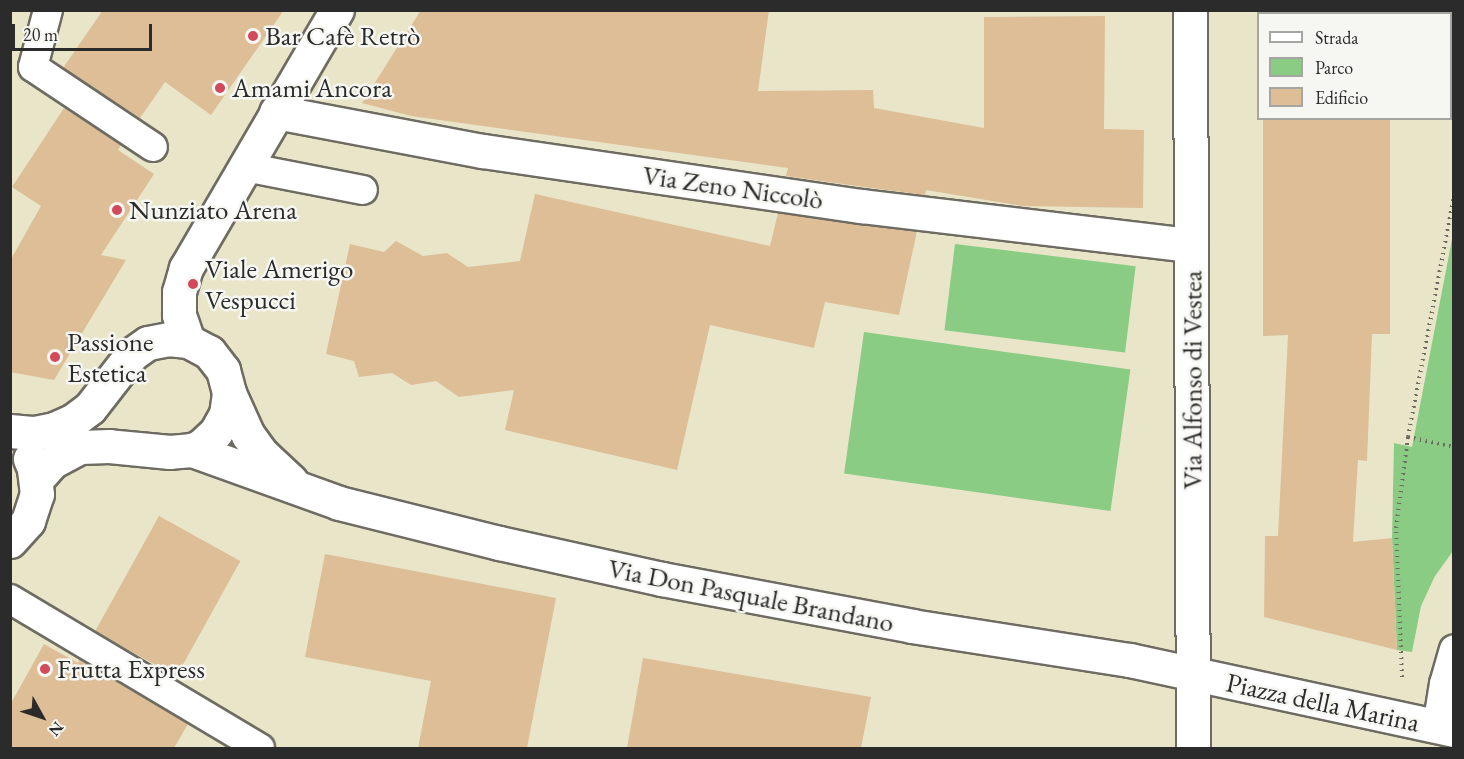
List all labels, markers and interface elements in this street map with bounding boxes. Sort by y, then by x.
scale bar [15,12,154,50]
legend [1257,12,1452,120]
place label: Bar Cafè Retrò [265,20,420,52]
text: 20 m [23,23,58,46]
text: Strada [1315,26,1359,49]
marker: Bar Cafè Retrò [246,29,260,43]
text: Parco [1315,56,1353,79]
place label: Amami Ancora [232,72,392,104]
marker: Amami Ancora [213,81,227,95]
text: Edificio [1315,86,1368,109]
street label: Via Zeno Niccolò [641,158,825,216]
place label: Nunziato Arena [129,194,297,226]
marker: Nunziato Arena [110,203,124,217]
place label: Viale Amerigo Vespucci [205,252,353,315]
street label: Via Alfonso di Vestea [1176,271,1208,489]
marker: Viale Amerigo Vespucci [186,277,200,291]
place label: Passione Estetica [67,325,154,388]
marker: Passione Estetica [48,350,62,364]
street label: Via Don Pasquale Brandano [605,551,897,639]
place label: Frutta Express [57,653,205,685]
marker: Frutta Express [38,662,52,676]
street label: Piazza della Marina [1223,666,1423,738]
north arrow [12,687,72,747]
text: N [44,717,68,741]

